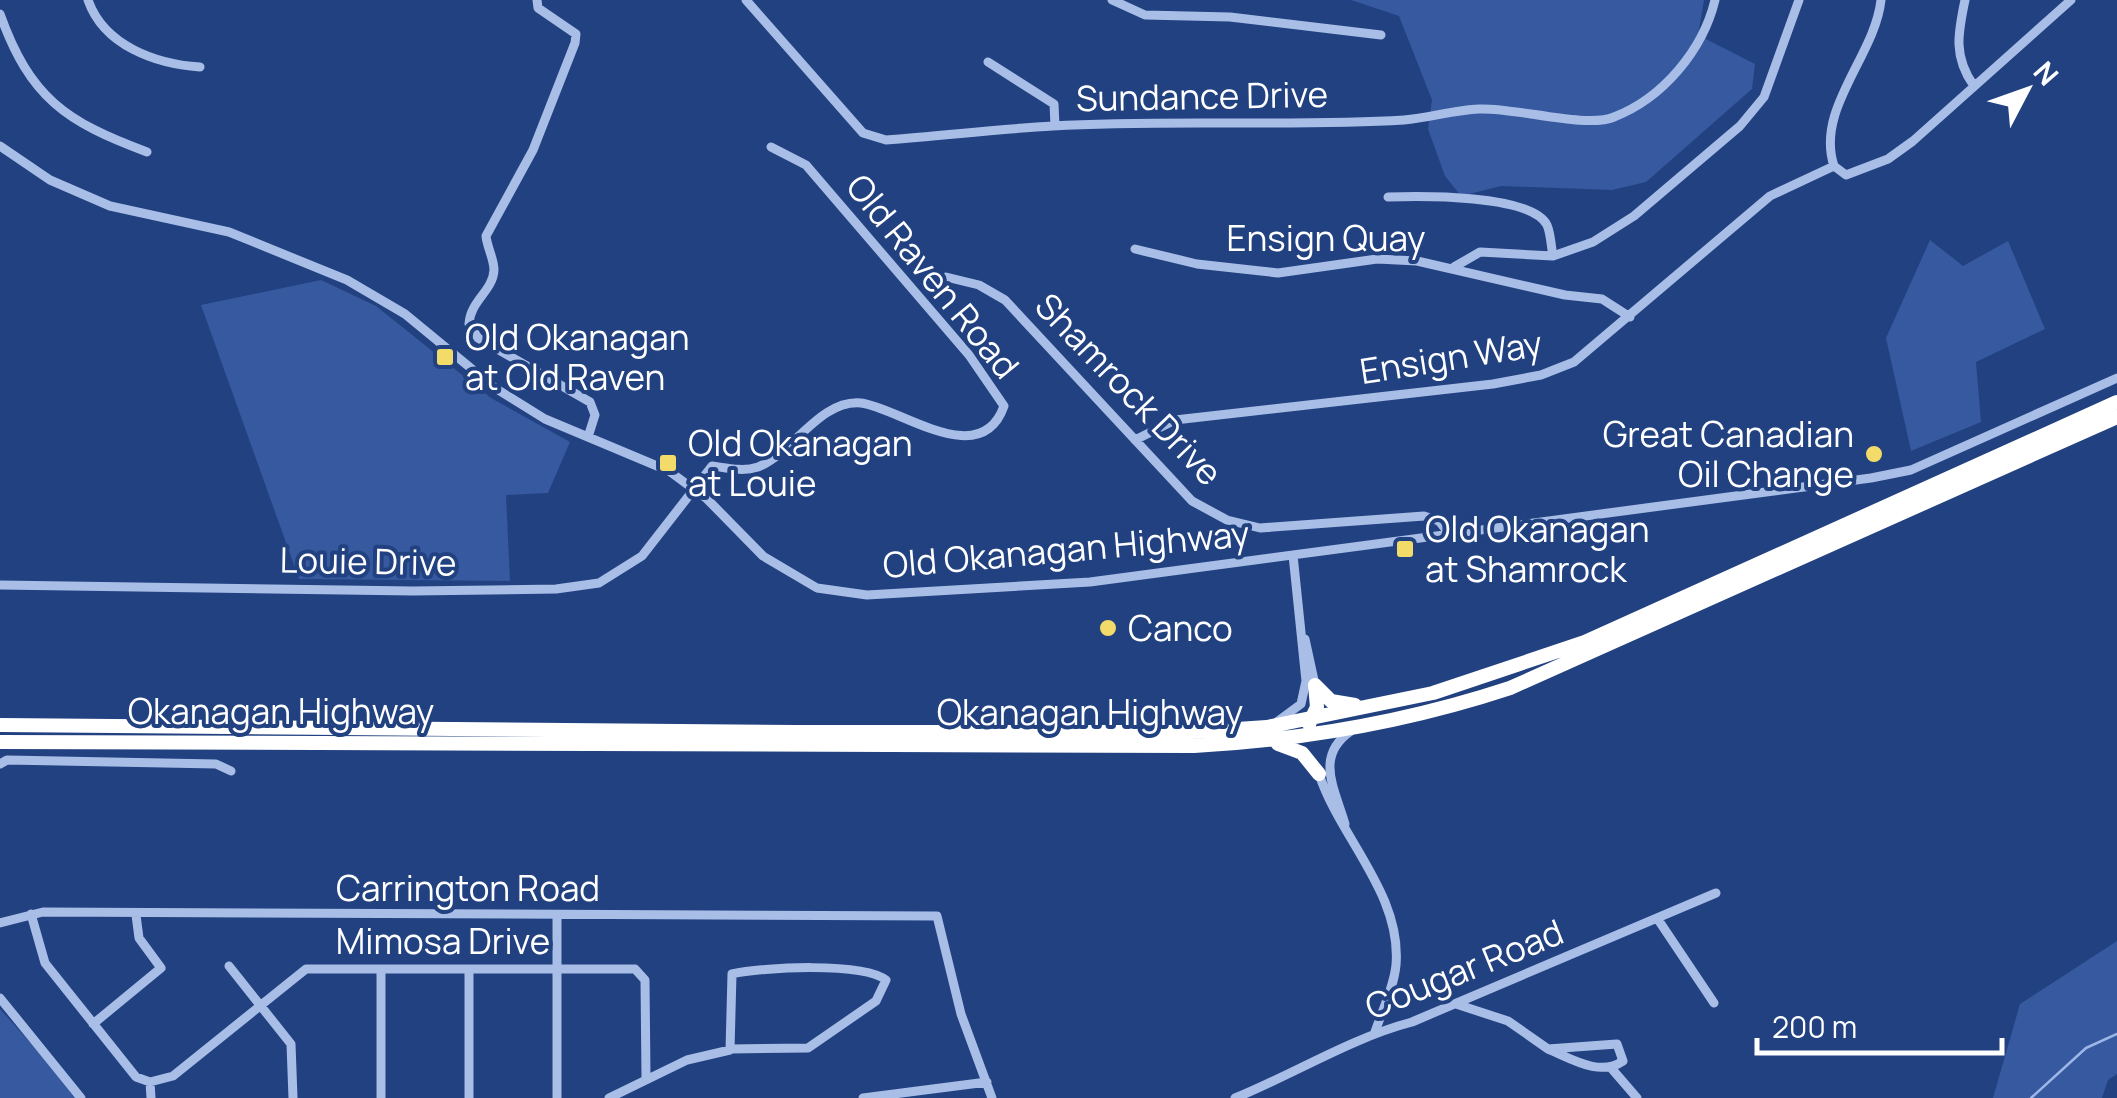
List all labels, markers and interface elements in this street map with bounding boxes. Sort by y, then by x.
north arrow [1977,40,2077,140]
text: N [2026,53,2068,93]
street label: Sundance Drive [1076,70,1328,122]
street label: Old Raven Road [836,164,1030,388]
street label: Ensign Quay [1227,214,1425,262]
street label: Shamrock Drive [1025,282,1233,496]
place label: Old Okanagan at Old Raven [465,313,690,401]
street label: Ensign Way [1356,319,1546,395]
marker: Old Okanagan at Old Raven [434,346,456,368]
place label: Great Canadian Oil Change [1603,410,1854,498]
place label: Old Okanagan at Louie [688,419,913,507]
marker: Great Canadian Oil Change [1863,443,1885,465]
marker: Old Okanagan at Louie [657,452,679,474]
place label: Old Okanagan at Shamrock [1425,505,1650,593]
street label: Old Okanagan Highway [881,509,1251,589]
street label: Louie Drive [279,535,457,587]
marker: Old Okanagan at Shamrock [1394,538,1416,560]
place label: Canco [1128,604,1233,652]
marker: Canco [1097,617,1119,639]
street label: Okanagan Highway [128,687,434,735]
street label: Okanagan Highway [937,688,1243,736]
street label: Carrington Road [336,864,600,912]
street label: Cougar Road [1358,908,1570,1030]
street label: Mimosa Drive [336,917,550,965]
scale bar [1757,993,2002,1055]
text: 200 m [1772,1006,1857,1047]

